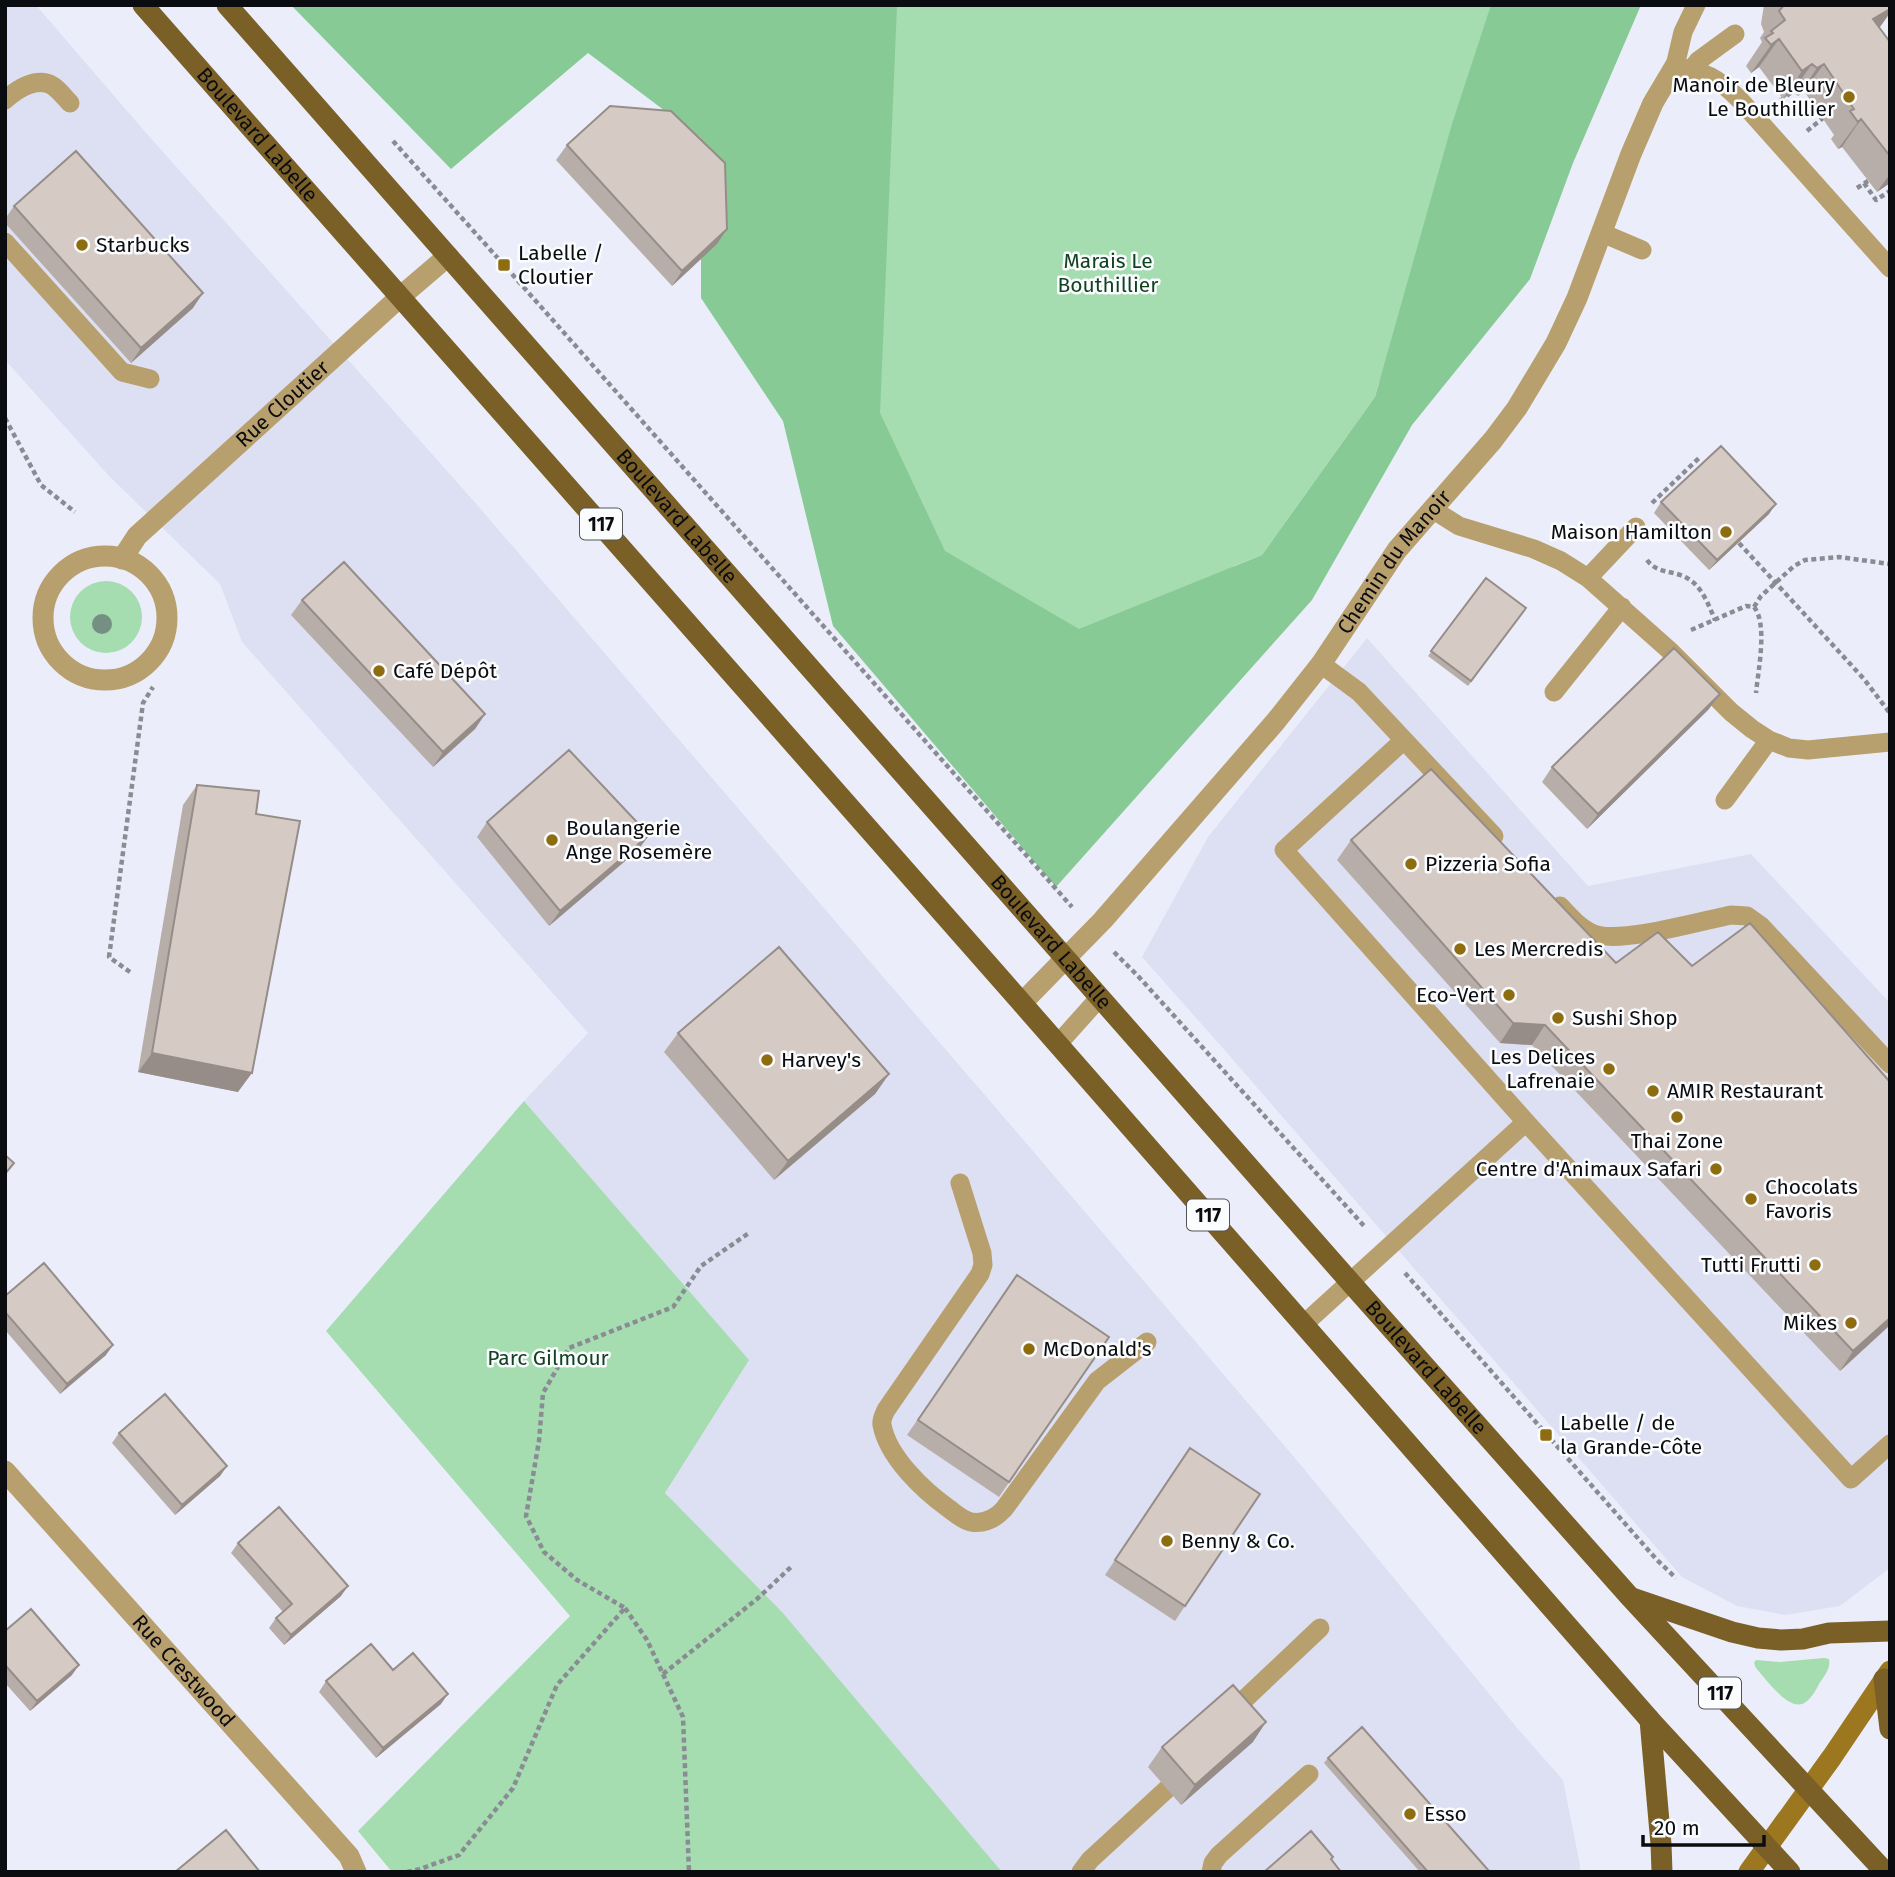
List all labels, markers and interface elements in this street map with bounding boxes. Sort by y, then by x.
street label: Boulevard Labelle [191,62,324,208]
place label: Manoir de Bleury Le Bouthillier [1673,72,1836,122]
marker: Manoir de Bleury Le Bouthillier [1841,89,1857,105]
place label: Starbucks [96,232,190,258]
marker: Starbucks [74,237,90,253]
place label: Labelle / Cloutier [518,240,604,290]
park label: Marais Le Bouthillier [1058,248,1158,298]
marker: Labelle / Cloutier [496,257,512,273]
street label: Rue Cloutier [230,355,335,453]
street label: Boulevard Labelle [610,444,743,589]
street label: Chemin du Manoir [1332,484,1457,639]
road number: 117 [580,509,622,540]
place label: Maison Hamilton [1551,519,1712,545]
marker: Maison Hamilton [1718,524,1734,540]
place label: Café Dépôt [393,658,498,684]
marker: Café Dépôt [371,663,387,679]
place label: Boulangerie Ange Rosemère [566,815,712,865]
marker: Boulangerie Ange Rosemère [544,832,560,848]
place label: Pizzeria Sofia [1425,851,1551,877]
marker: Pizzeria Sofia [1403,856,1419,872]
street label: Boulevard Labelle [985,869,1117,1015]
place label: Les Mercredis [1474,936,1603,962]
marker: Les Mercredis [1452,941,1468,957]
place label: Eco-Vert [1416,982,1495,1008]
marker: Eco-Vert [1501,987,1517,1003]
place label: Sushi Shop [1572,1005,1678,1031]
marker: Sushi Shop [1550,1010,1566,1026]
place label: Les Delices Lafrenaie [1490,1044,1595,1094]
place label: Harvey's [781,1047,861,1073]
marker: Harvey's [759,1052,775,1068]
marker: Les Delices Lafrenaie [1601,1061,1617,1077]
place label: AMIR Restaurant [1667,1078,1824,1104]
marker: AMIR Restaurant [1645,1083,1661,1099]
marker: Thai Zone [1669,1109,1685,1125]
place label: Thai Zone [1631,1128,1723,1154]
place label: Centre d'Animaux Safari [1476,1156,1702,1182]
marker: Centre d'Animaux Safari [1708,1161,1724,1177]
place label: Chocolats Favoris [1765,1174,1858,1224]
marker: Chocolats Favoris [1743,1191,1759,1207]
road number: 117 [1187,1200,1229,1231]
place label: Tutti Frutti [1701,1252,1801,1278]
marker: Tutti Frutti [1807,1257,1823,1273]
street label: Boulevard Labelle [1360,1295,1493,1440]
place label: Mikes [1783,1310,1837,1336]
marker: Mikes [1843,1315,1859,1331]
place label: McDonald's [1043,1336,1152,1362]
marker: McDonald's [1021,1341,1037,1357]
park label: Parc Gilmour [487,1345,609,1371]
place label: Labelle / de la Grande-Côte [1560,1410,1702,1460]
marker: Labelle / de la Grande-Côte [1538,1427,1554,1443]
place label: Benny & Co. [1181,1528,1295,1554]
marker: Benny & Co. [1159,1533,1175,1549]
street label: Rue Crestwood [127,1609,241,1732]
road number: 117 [1699,1678,1741,1708]
place label: Esso [1424,1801,1467,1827]
scale bar [1643,1804,1764,1848]
marker: Esso [1402,1806,1418,1822]
text: 20 m [1654,1815,1700,1841]

